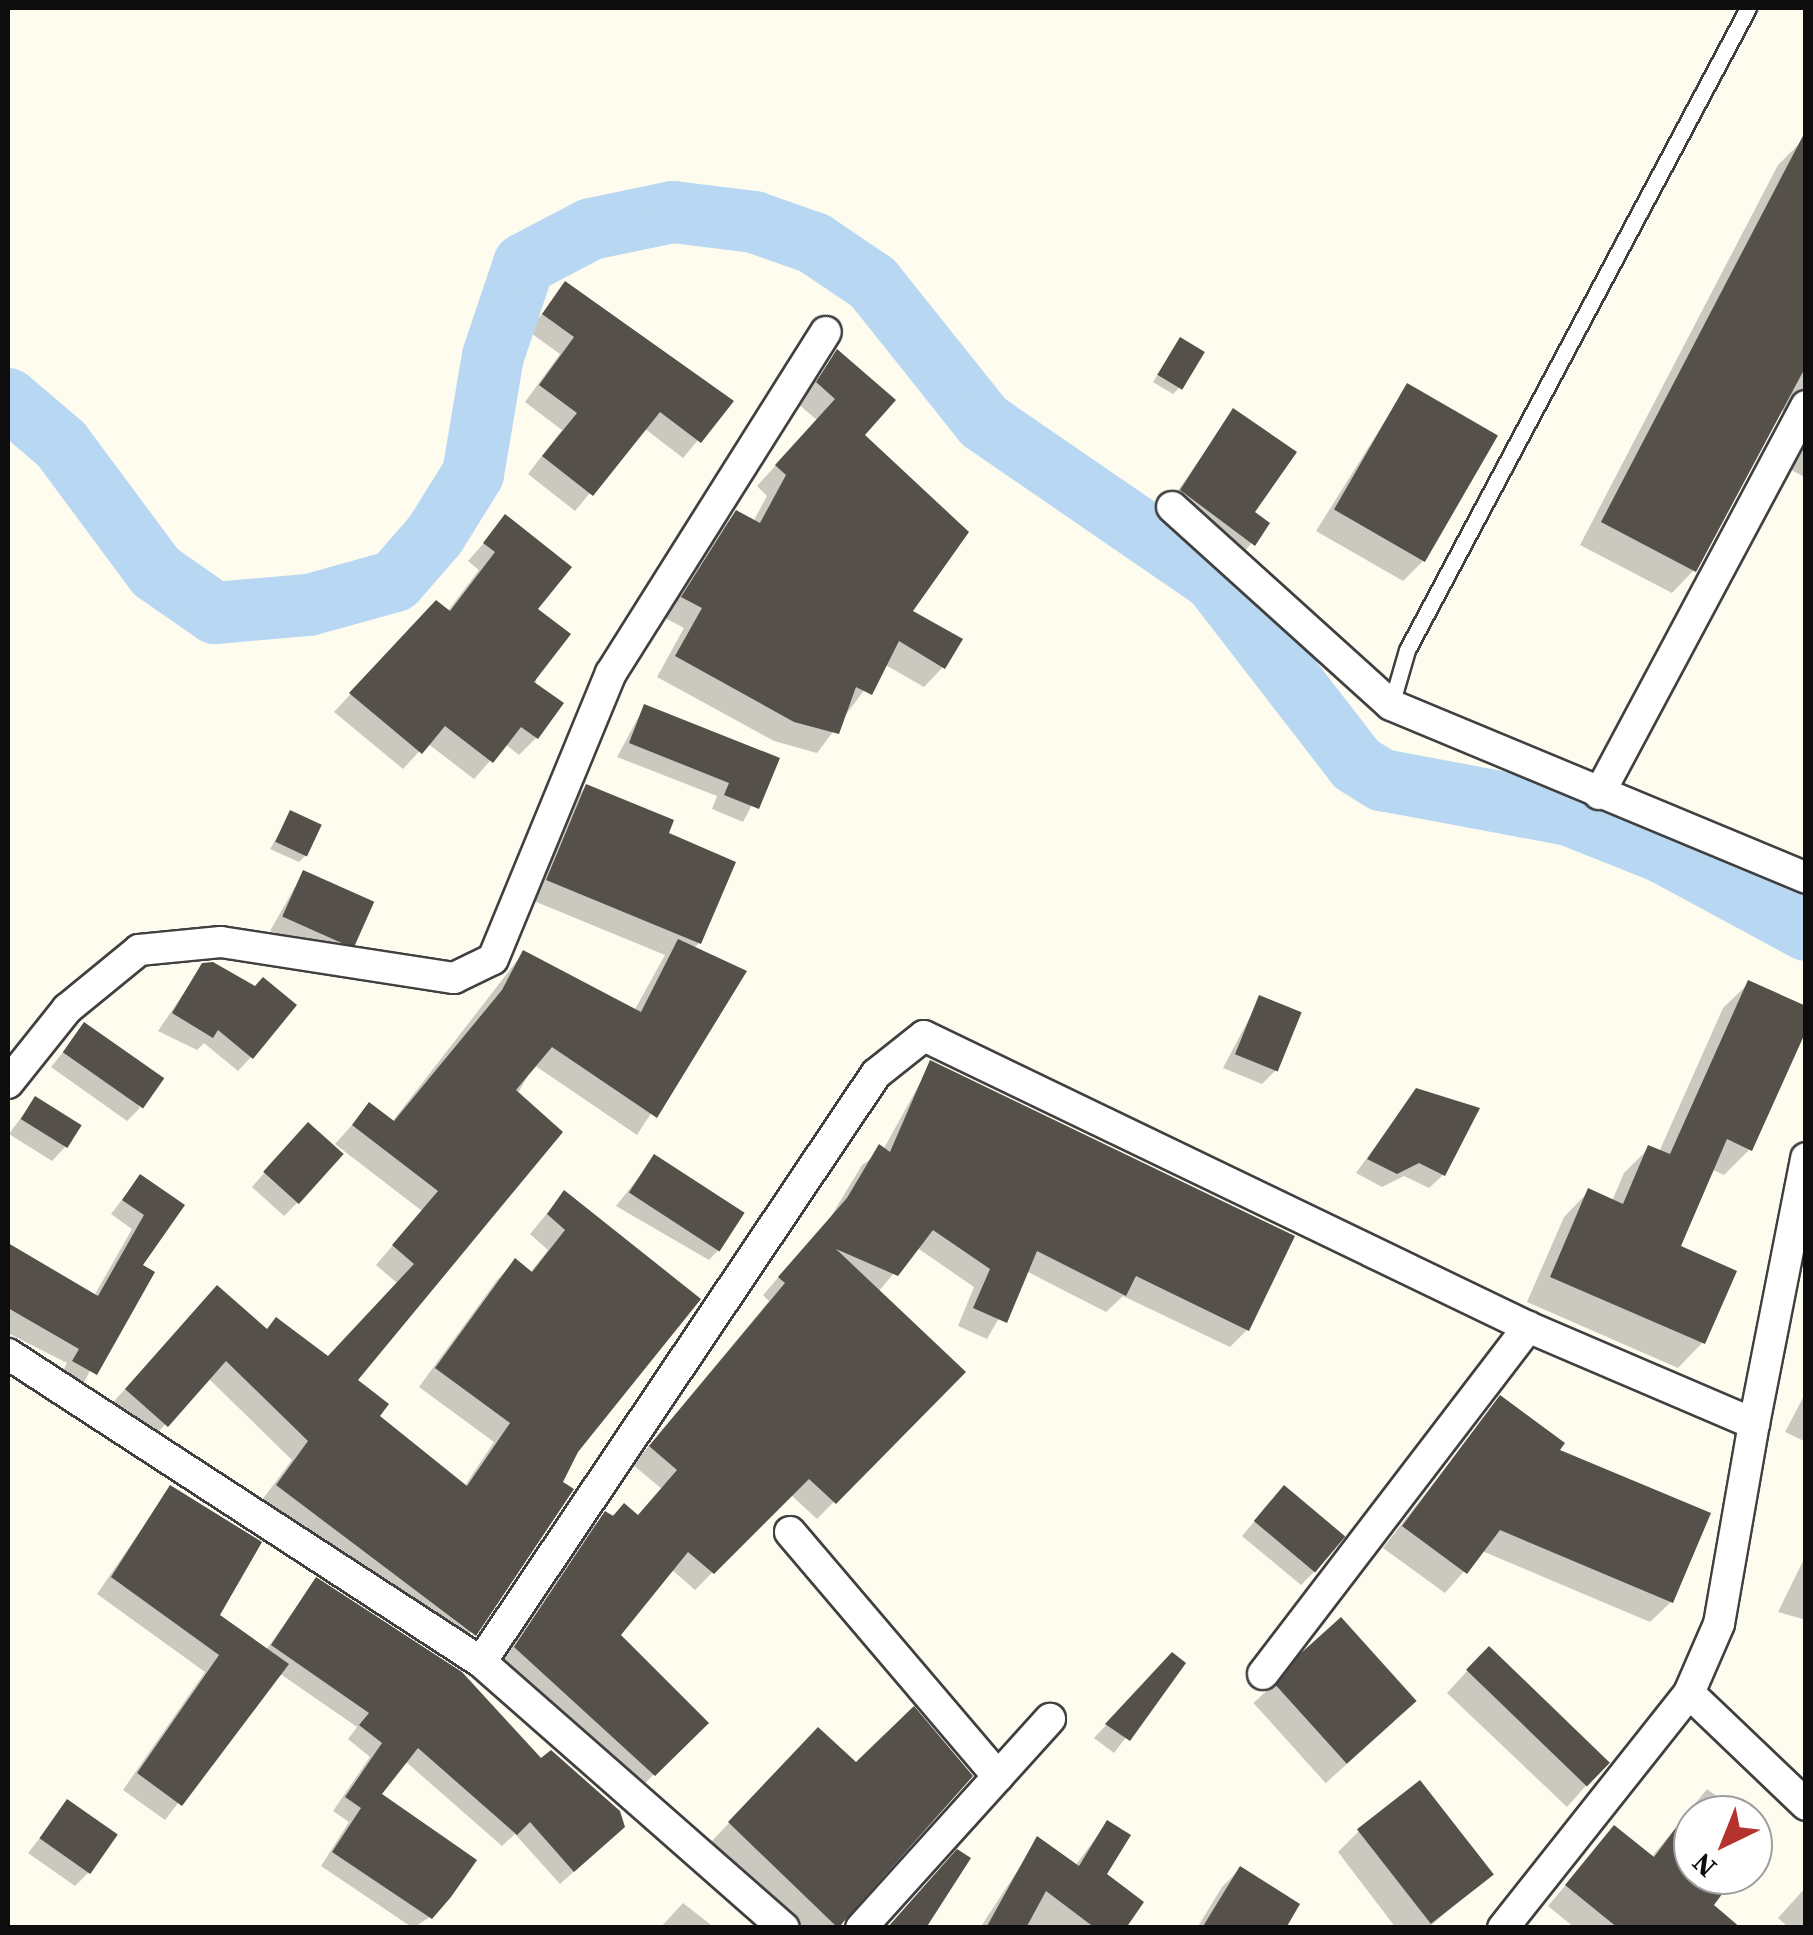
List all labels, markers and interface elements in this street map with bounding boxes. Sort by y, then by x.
north arrow [1673,1795,1773,1895]
text: N [1683,1845,1724,1886]

